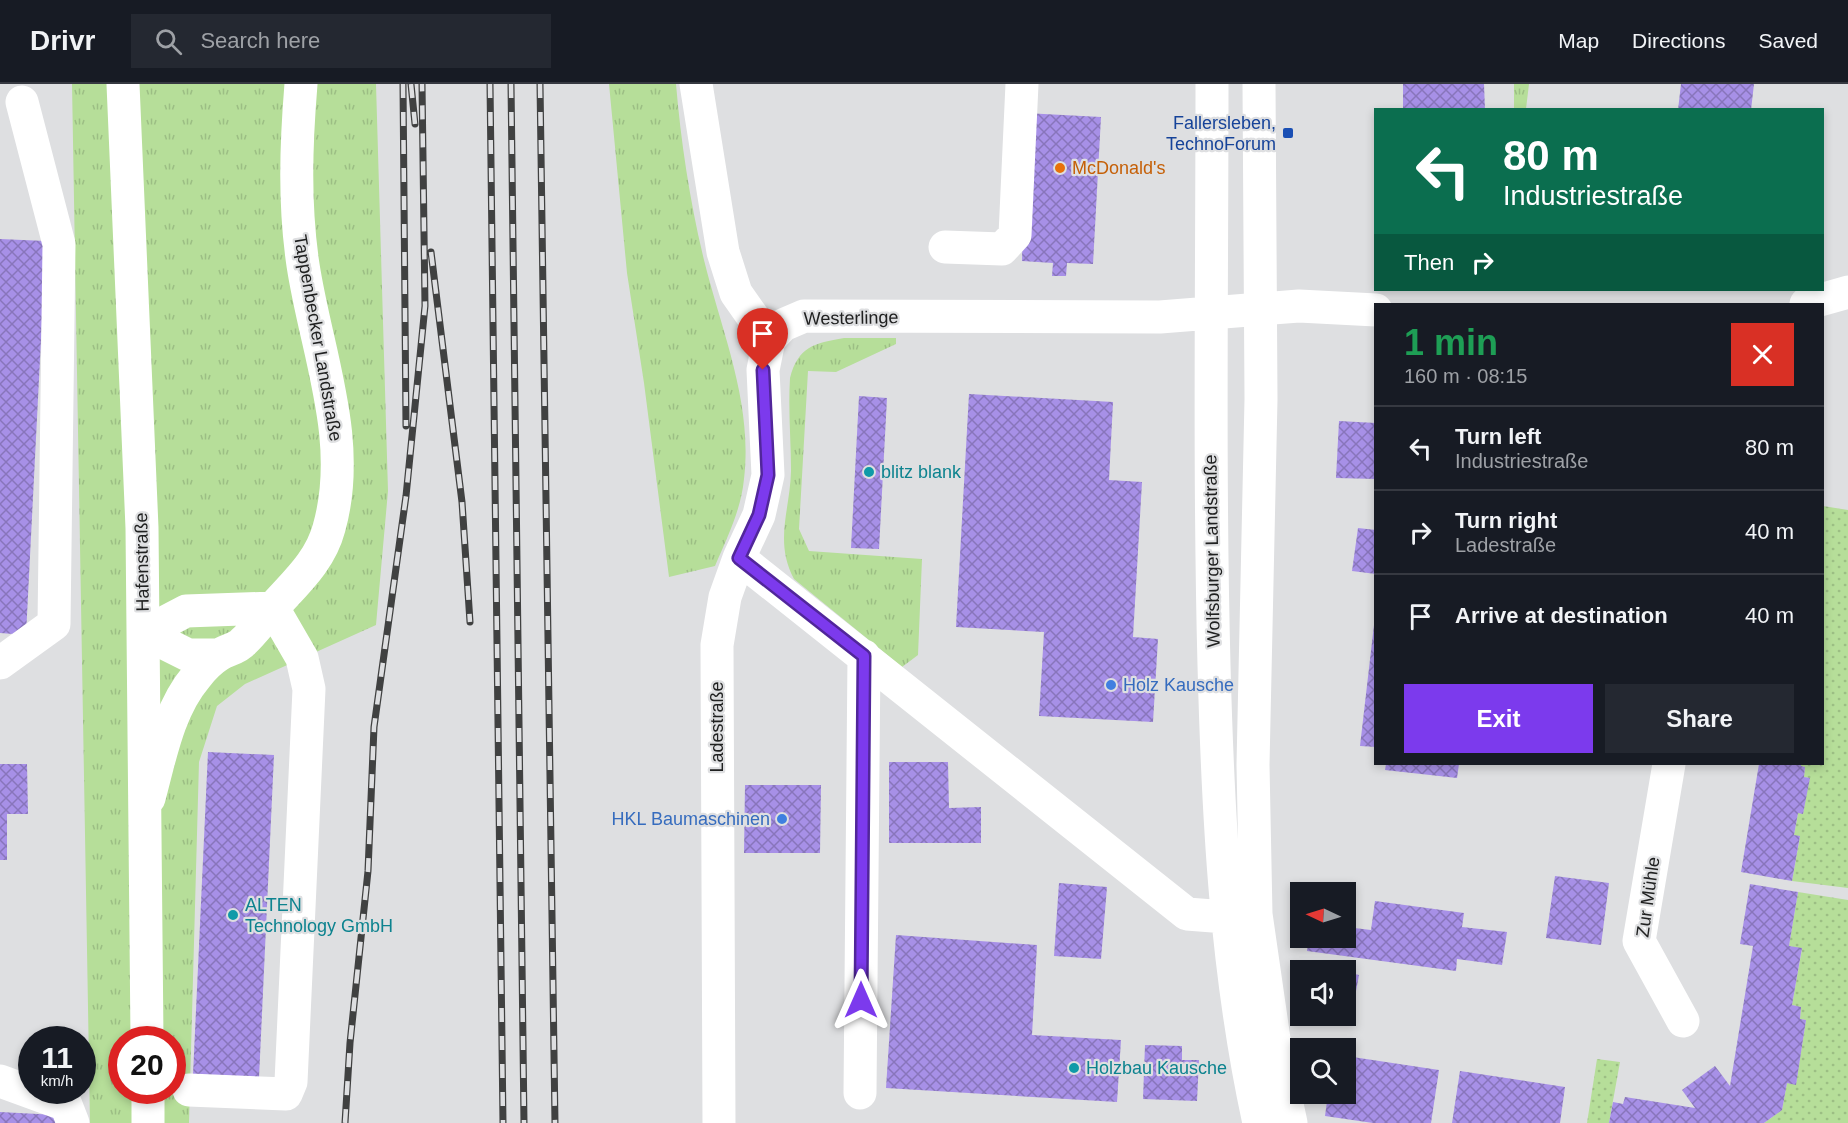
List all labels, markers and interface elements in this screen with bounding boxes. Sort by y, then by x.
search box [131,14,551,68]
text: Drivr [30,25,95,56]
icon: search [152,25,185,58]
text: Search here [200,28,320,53]
text: Map [1558,29,1599,52]
text: Directions [1632,29,1725,52]
text: Saved [1758,29,1818,52]
place label: Fallersleben, TechnoForum [1166,113,1276,154]
marker: Fallersleben, TechnoForum [1281,126,1295,140]
icon: left [1404,132,1482,210]
text: 80 m [1503,132,1599,179]
place label: McDonald's [1072,158,1165,178]
marker: McDonald's [1053,161,1067,175]
text: Industriestraße [1503,181,1683,211]
street label: Tappenbecker Landstraße [290,233,346,443]
icon: right [1466,246,1499,279]
text: Then [1404,250,1454,275]
street label: Westerlinge [803,307,899,329]
pin [737,308,788,370]
icon: arrive [746,317,779,350]
text: 1 min [1404,322,1498,363]
button: close [1731,323,1794,386]
text: 160 m · 08:15 [1404,365,1527,387]
text: Turn left [1455,424,1541,449]
icon: left [1404,432,1437,465]
text: 80 m [1745,435,1794,460]
text: Industriestraße [1455,450,1588,472]
street label: Wolfsburger Landstraße [1200,454,1224,648]
place label: blitz blank [881,462,962,482]
marker: blitz blank [862,465,876,479]
text: Turn right [1455,508,1557,533]
street label: Hafenstraße [131,512,153,612]
icon: right [1404,516,1437,549]
text: 40 m [1745,519,1794,544]
text: Ladestraße [1455,534,1556,556]
icon: arrive [1404,600,1437,633]
text: Arrive at destination [1455,603,1668,628]
text: 40 m [1745,603,1794,628]
place label: Holz Kausche [1123,675,1234,695]
marker: Holz Kausche [1104,678,1118,692]
street label: Ladestraße [707,681,727,773]
button: Exit [1404,684,1593,753]
button: Share [1605,684,1794,753]
place label: HKL Baumaschinen [612,809,770,829]
marker: HKL Baumaschinen [775,812,789,826]
street label: Zur Mühle [1632,855,1664,939]
north arrow [1290,882,1356,948]
map controls [1290,882,1356,1104]
place label: ALTEN Technology GmbH [245,895,393,936]
marker: ALTEN Technology GmbH [226,908,240,922]
button: sound [1290,960,1356,1026]
position arrow [829,968,893,1032]
speed limit sign: 20 [108,1026,186,1104]
button: search [1290,1038,1356,1104]
text: 11 [41,1041,73,1074]
place label: Holzbau Kausche [1086,1058,1227,1078]
marker: Holzbau Kausche [1067,1061,1081,1075]
text: km/h [41,1072,73,1089]

